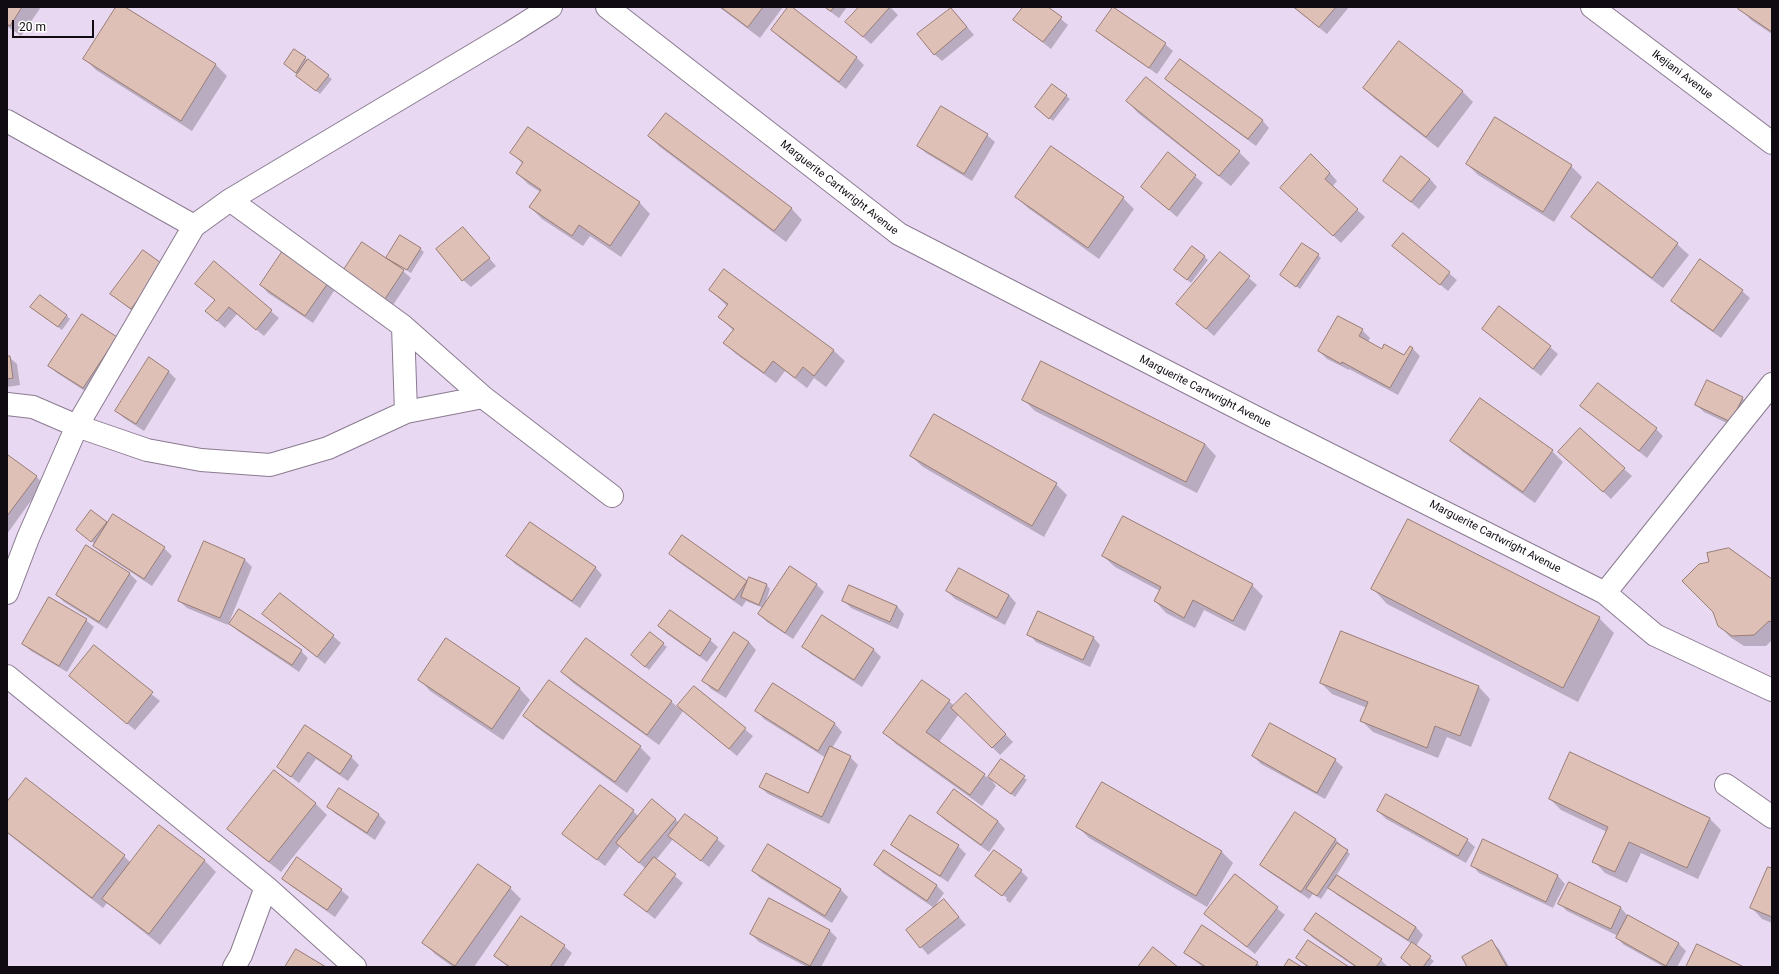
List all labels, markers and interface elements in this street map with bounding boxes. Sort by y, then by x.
scale bar [14,12,96,38]
text: 20 m [19,20,46,34]
street label: Ikejiani Avenue [1649,48,1715,102]
street label: Marguerite Cartwright Avenue [777,138,901,238]
street label: Marguerite Cartwright Avenue [1137,353,1273,431]
street label: Marguerite Cartwright Avenue [1427,498,1563,576]

